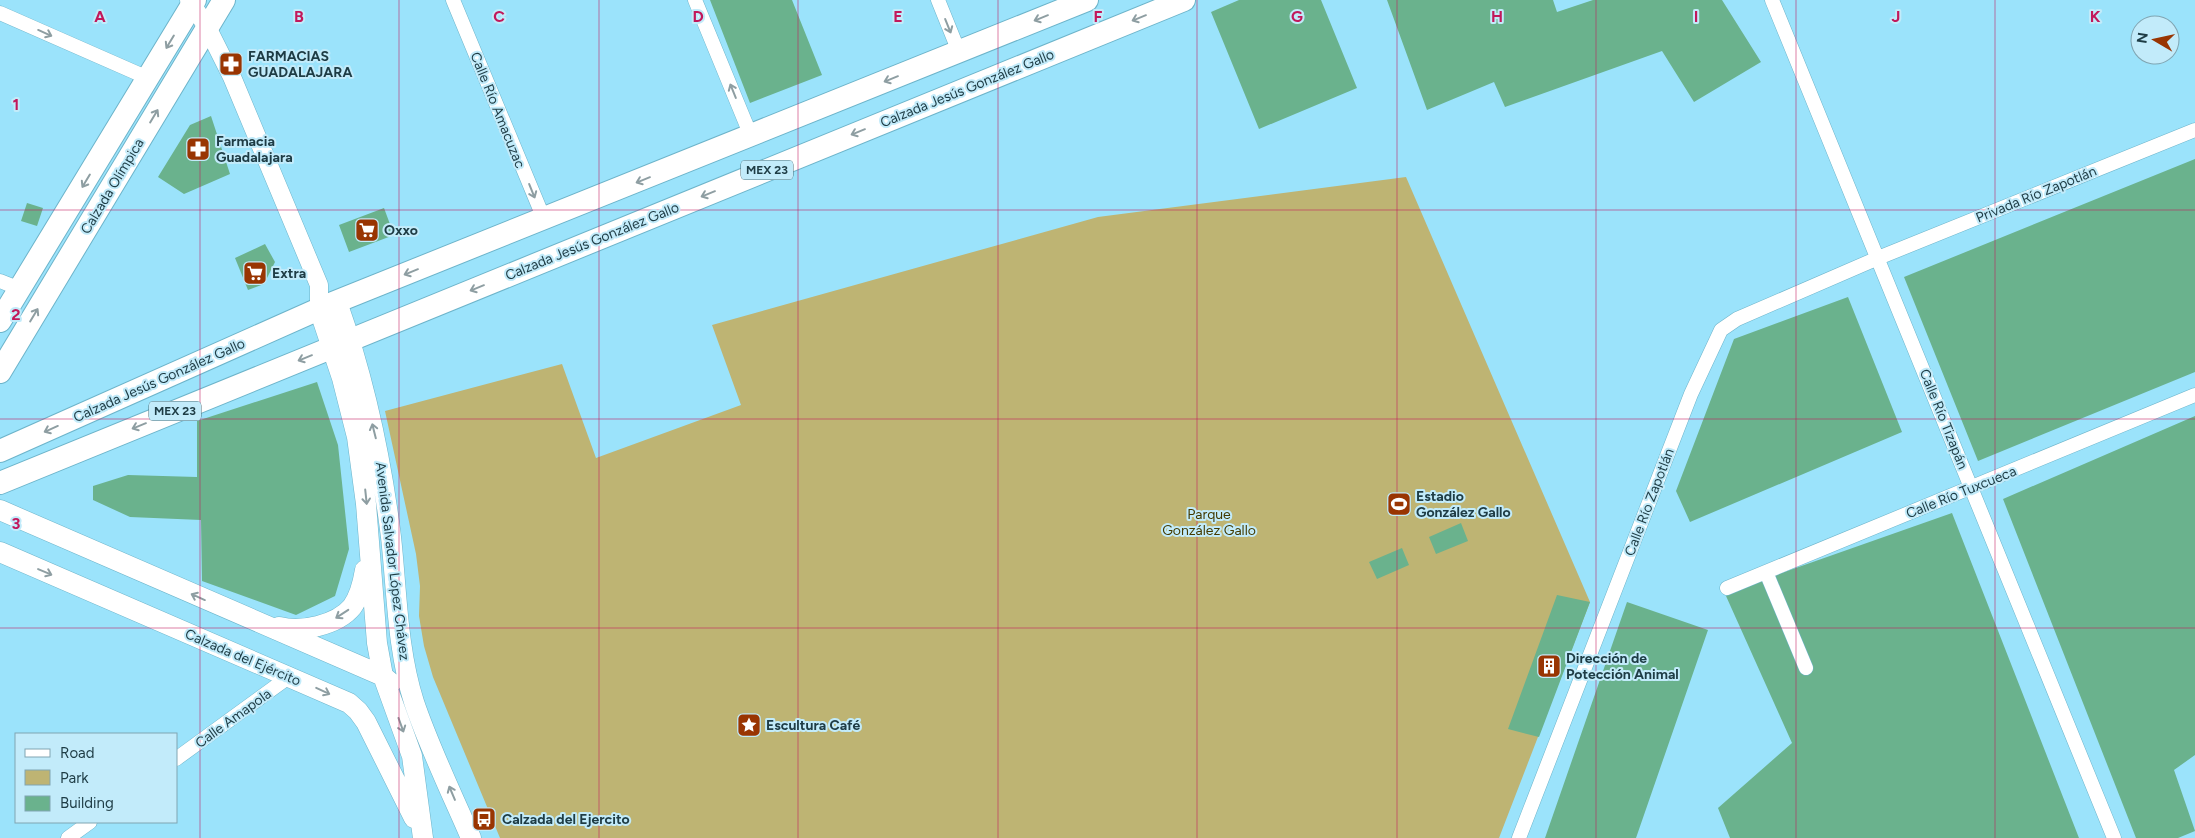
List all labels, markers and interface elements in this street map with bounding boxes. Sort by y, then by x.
text: A [94,7,106,26]
text: B [294,7,304,26]
text: C [493,7,505,26]
text: D [692,7,704,26]
text: E [893,7,903,26]
text: F [1094,7,1103,26]
text: G [1291,7,1303,26]
text: H [1491,7,1503,26]
text: I [1694,7,1698,26]
text: J [1892,7,1900,26]
text: K [2090,7,2101,26]
one-way arrow [1034,14,1049,24]
one-way arrow [1132,14,1147,24]
north arrow [2130,15,2180,65]
one-way arrow [944,18,954,33]
one-way arrow [37,28,52,38]
text: N [2133,31,2152,45]
one-way arrow [164,34,174,48]
street label: Calzada Jesús González Gallo [878,46,1057,131]
place label: FARMACIAS GUADALAJARA [248,48,352,81]
street label: Calle Río Amacuzac [467,50,529,171]
pharmacy icon: FARMACIAS GUADALAJARA [218,51,244,77]
one-way arrow [884,75,899,85]
one-way arrow [727,84,737,99]
text: 1 [13,95,19,114]
one-way arrow [149,109,159,123]
one-way arrow [851,129,866,138]
place label: Farmacia Guadalajara [216,133,293,166]
street label: Calzada Olímpica [77,135,148,237]
pharmacy icon: Farmacia Guadalajara [185,136,211,162]
road number: MEX 23 [741,160,793,180]
street label: Privada Río Zapotlán [1973,162,2099,226]
one-way arrow [80,173,90,187]
one-way arrow [636,175,651,185]
one-way arrow [527,183,537,198]
one-way arrow [701,189,716,199]
street label: Calzada Jesús González Gallo [503,199,682,284]
supermarket icon: Oxxo [354,217,380,243]
place label: Oxxo [384,222,418,239]
supermarket icon: Extra [242,260,268,286]
place label: Extra [272,265,306,282]
one-way arrow [403,269,418,278]
one-way arrow [469,284,485,293]
text: 2 [11,305,21,324]
one-way arrow [30,309,40,323]
street label: Calzada Jesús González Gallo [71,335,248,426]
one-way arrow [298,354,313,363]
street label: Calle Río Tizapán [1916,367,1971,472]
road number: MEX 23 [149,402,201,421]
one-way arrow [132,422,147,432]
one-way arrow [44,424,59,434]
one-way arrow [368,424,378,440]
street label: Calle Río Zapotlán [1621,446,1678,558]
street label: Avenida Salvador López Chávez [372,461,413,661]
street label: Calle Río Tuxcueca [1904,463,2019,522]
place label: Estadio González Gallo [1416,488,1511,521]
one-way arrow [361,489,371,505]
sports icon: Estadio González Gallo [1386,491,1412,517]
park label: Parque González Gallo [1162,506,1256,539]
text: 3 [12,514,21,533]
one-way arrow [37,567,52,577]
one-way arrow [191,592,206,602]
one-way arrow [335,608,349,619]
street label: Calzada del Ejército [182,625,303,690]
place label: Dirección de Potección Animal [1566,650,1679,683]
building icon: Dirección de Potección Animal [1536,653,1562,679]
street label: Calle Amapola [192,685,275,752]
one-way arrow [315,687,330,697]
place icon: Escultura Café [736,712,762,738]
one-way arrow [397,717,406,732]
place label: Escultura Café [766,717,860,734]
legend [15,733,178,823]
text: Road [60,744,95,762]
text: Park [60,769,89,787]
one-way arrow [447,786,456,801]
text: Building [60,794,114,812]
bus stop icon: Calzada del Ejercito [471,806,497,832]
place label: Calzada del Ejercito [502,811,630,828]

